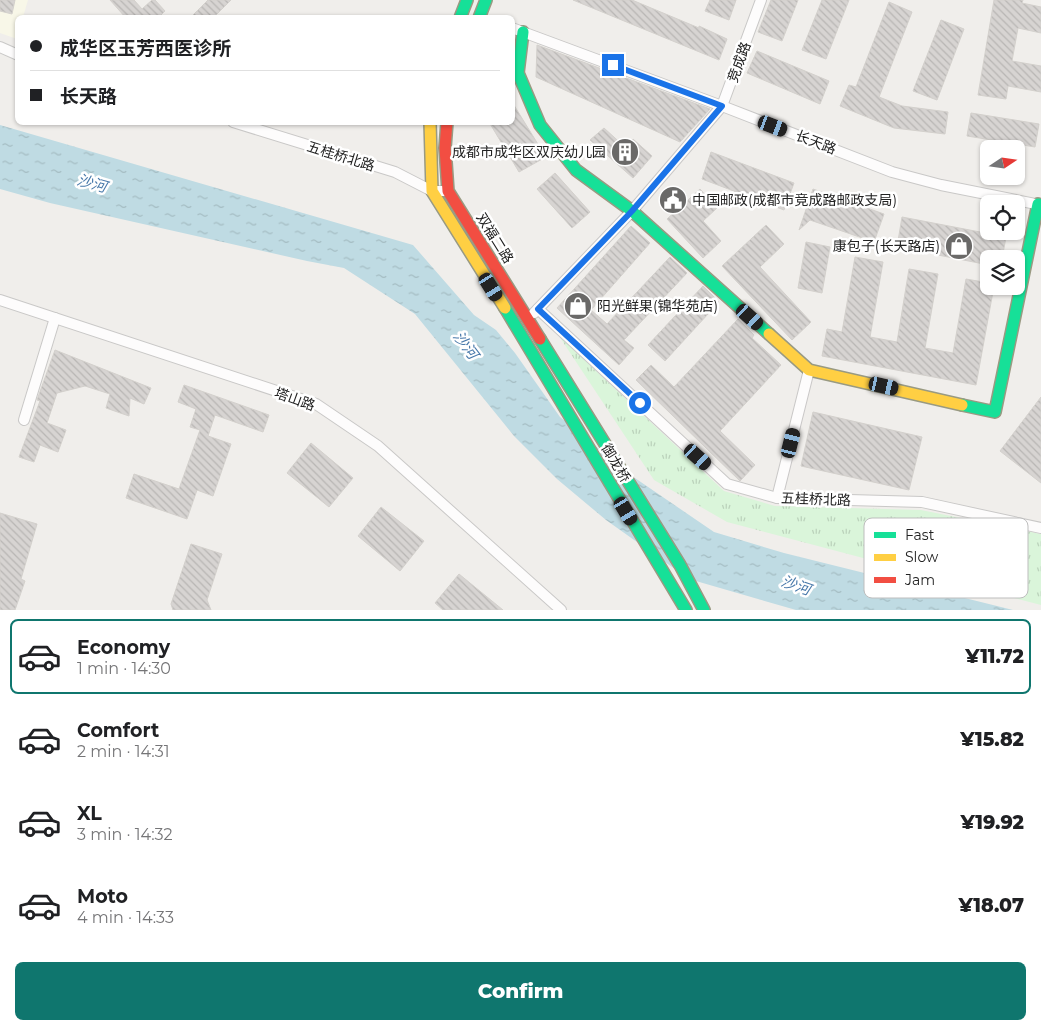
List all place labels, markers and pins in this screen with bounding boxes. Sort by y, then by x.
building icon: 成都市成华区双庆幼儿园 [610,137,640,167]
place label: 成都市成华区双庆幼儿园 [452,143,606,161]
public building icon: 中国邮政(成都市竞成路邮政支局) [658,185,688,215]
place label: 中国邮政(成都市竞成路邮政支局) [692,191,897,209]
shop icon: 康包子(长天路店) [944,231,974,261]
place label: 康包子(长天路店) [833,237,940,255]
shop icon: 阳光鲜果(锦华苑店) [563,291,593,321]
place label: 阳光鲜果(锦华苑店) [597,297,718,315]

